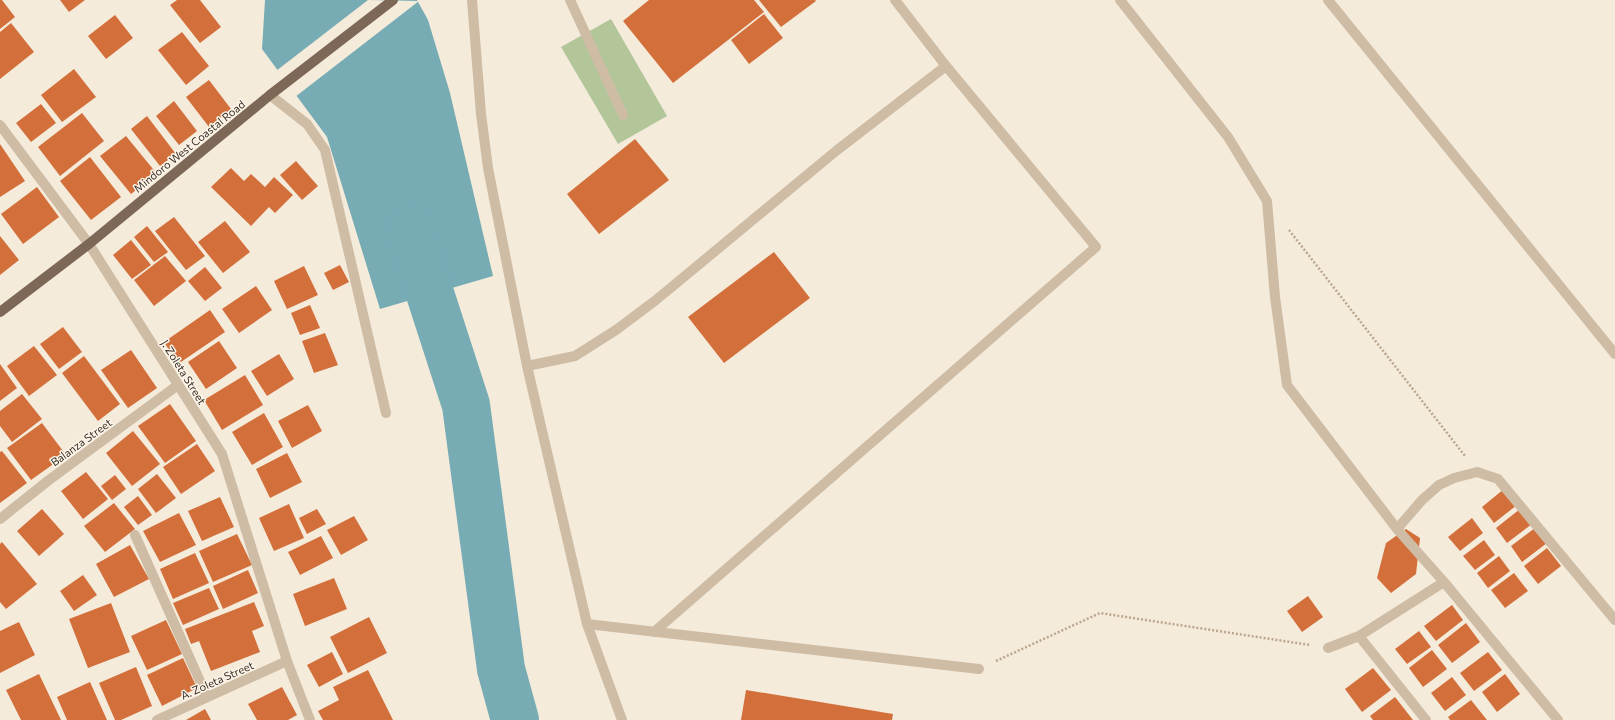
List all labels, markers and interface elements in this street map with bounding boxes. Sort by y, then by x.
street label: Mindoro West Coastal Road [131,97,247,195]
street label: J. Zoleta Street [158,337,209,408]
street label: Balanza Street [48,415,114,468]
street label: A. Zoleta Street [179,658,256,702]

